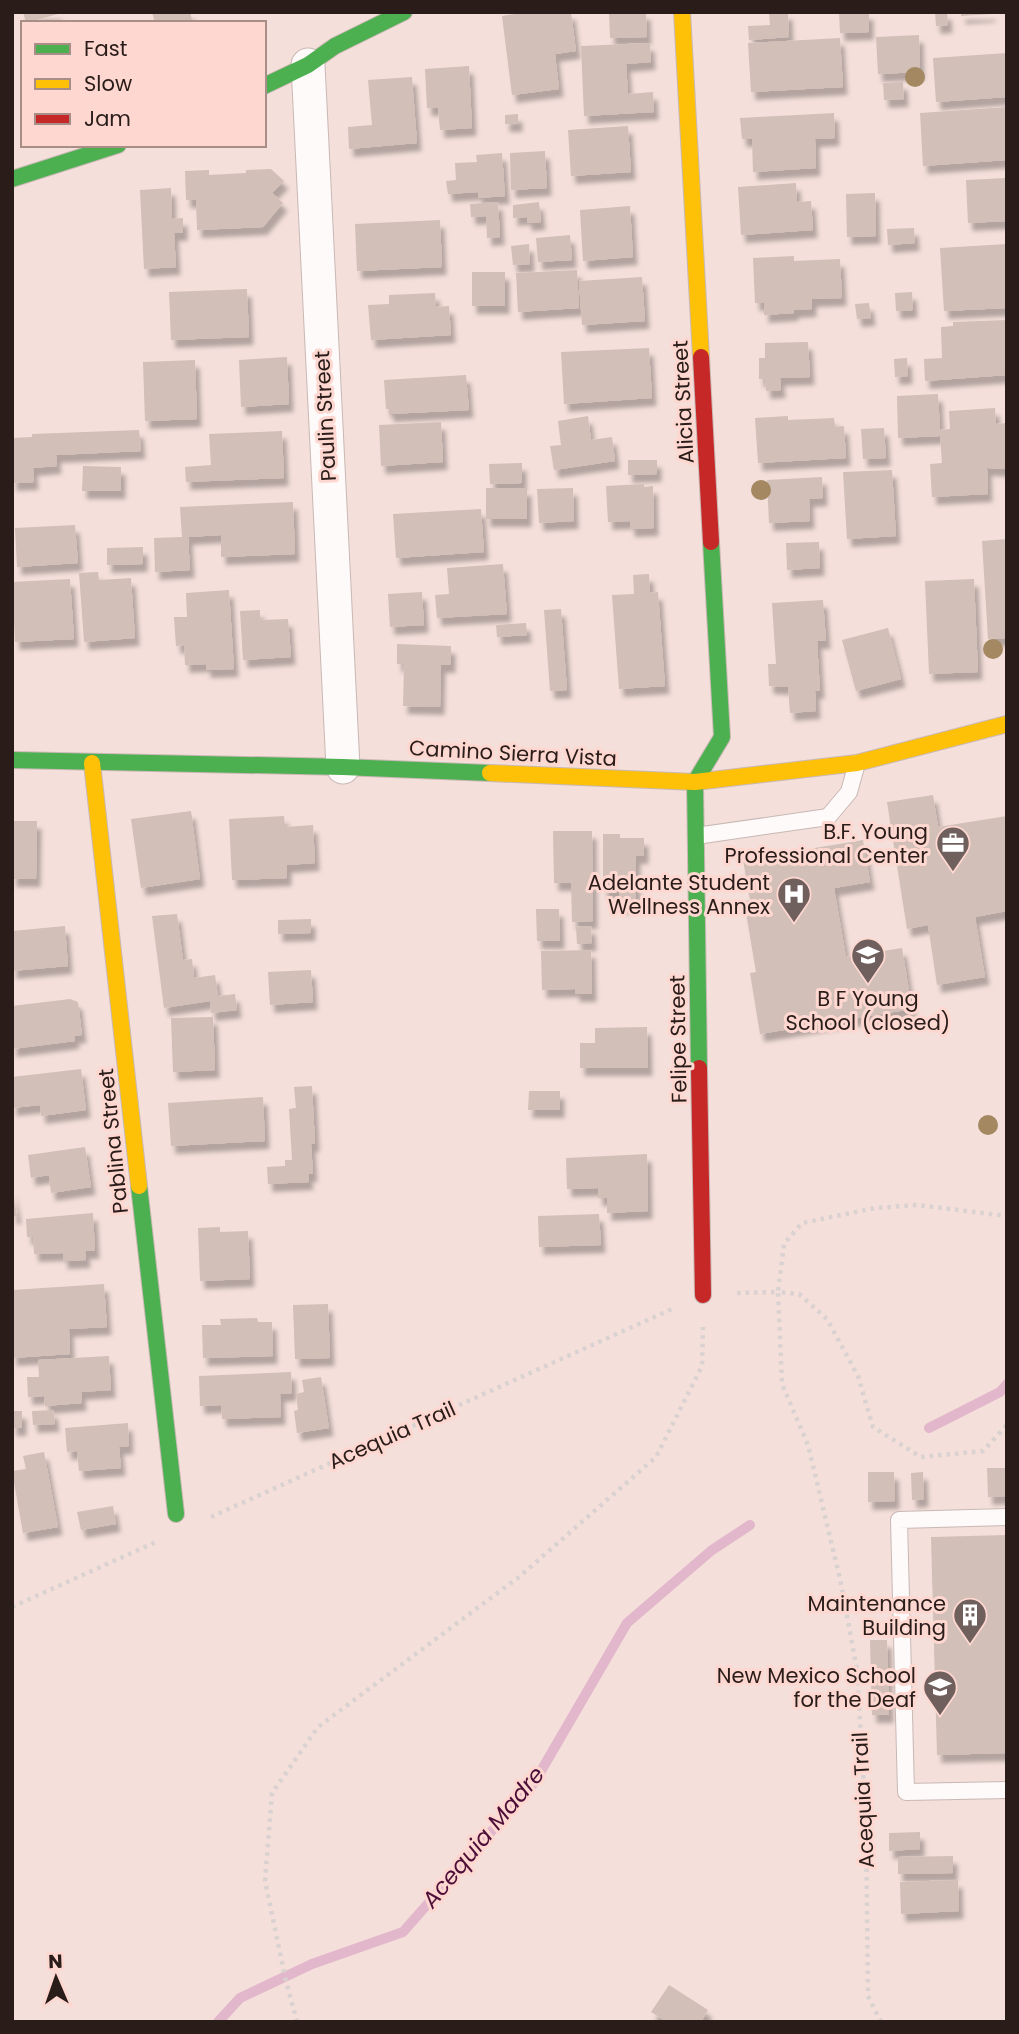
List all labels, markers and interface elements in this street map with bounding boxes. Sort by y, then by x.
legend [21,21,266,147]
text: Fast [84,34,127,63]
text: Slow [84,69,132,98]
text: Jam [84,104,131,133]
street label: Alicia Street [665,339,701,465]
street label: Paulin Street [307,350,343,482]
street label: Camino Sierra Vista [408,733,618,773]
place label: B.F. Young Professional Center [725,817,928,870]
office icon: B.F. Young Professional Center [934,824,972,873]
place label: Adelante Student Wellness Annex [588,868,770,921]
hospital icon: Adelante Student Wellness Annex [775,875,813,924]
school or university icon: B F Young School (closed) [849,936,887,985]
street label: Felipe Street [662,975,694,1103]
place label: B F Young School (closed) [786,984,950,1037]
street label: Pablina Street [91,1067,135,1215]
street label: Acequia Trail [324,1394,460,1476]
place label: Maintenance Building [808,1589,946,1642]
building icon: Maintenance Building [951,1596,989,1645]
place label: New Mexico School for the Deaf [717,1661,916,1714]
school or university icon: New Mexico School for the Deaf [921,1668,959,1717]
street label: Acequia Trail [845,1731,881,1869]
water label: Acequia Madre [414,1759,552,1915]
north arrow [21,1943,91,2013]
text: N [48,1948,63,1975]

